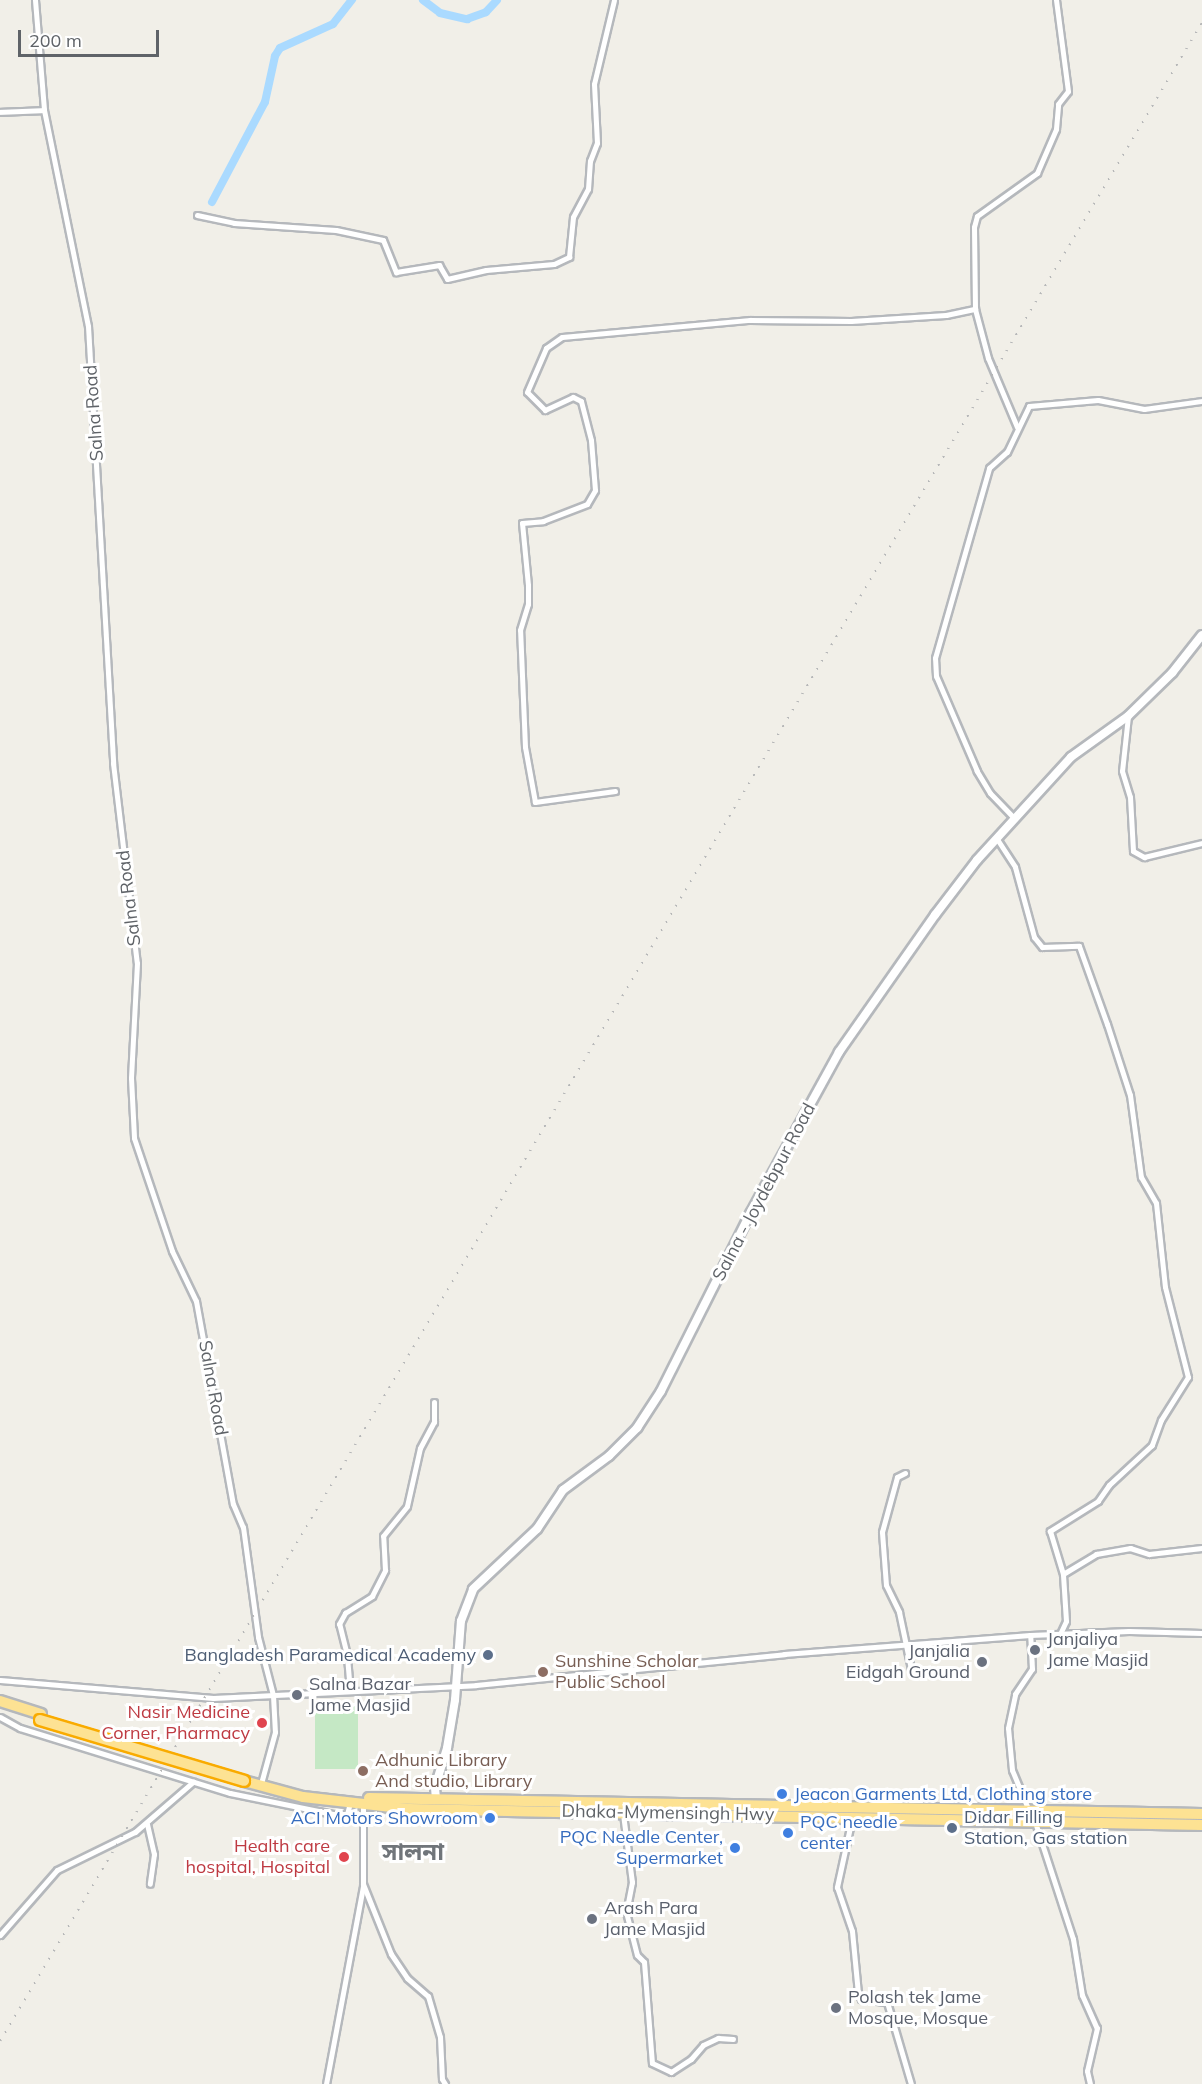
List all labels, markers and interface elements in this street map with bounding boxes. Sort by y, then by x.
scale bar [21,18,162,56]
text: 200 m [29,29,82,52]
street label: Salna Road [80,364,108,462]
street label: Salna Road [112,849,146,947]
street label: Salna - Joydebpur Road [708,1099,820,1285]
street label: Salna Road [194,1339,232,1437]
place label: Janjaliya Jame Masjid [1047,1629,1149,1672]
place label: Janjalia Eidgah Ground [846,1641,970,1684]
marker: Janjaliya Jame Masjid [1028,1643,1042,1657]
place label: Bangladesh Paramedical Academy [184,1644,476,1666]
marker: Bangladesh Paramedical Academy [481,1648,495,1662]
place label: Sunshine Scholar Public School [555,1651,699,1694]
marker: Janjalia Eidgah Ground [975,1655,989,1669]
marker: Sunshine Scholar Public School [536,1665,550,1679]
place label: Salna Bazar Jame Masjid [309,1674,411,1716]
marker: Salna Bazar Jame Masjid [290,1688,304,1702]
place label: Nasir Medicine Corner, Pharmacy [101,1702,250,1744]
marker: Nasir Medicine Corner, Pharmacy [255,1716,269,1730]
place label: Adhunic Library And studio, Library [375,1750,532,1792]
marker: Adhunic Library And studio, Library [356,1764,370,1778]
place label: Jeacon Garments Ltd, Clothing store [794,1783,1092,1805]
marker: Jeacon Garments Ltd, Clothing store [775,1787,789,1801]
street label: Dhaka-Mymensingh Hwy [561,1800,775,1826]
place label: ACI Motors Showroom [291,1807,478,1829]
place label: Didar Filling Station, Gas station [964,1807,1127,1850]
marker: ACI Motors Showroom [483,1811,497,1825]
place label: PQC needle center [800,1812,897,1854]
marker: Didar Filling Station, Gas station [945,1821,959,1835]
marker: PQC needle center [781,1826,795,1840]
place label: PQC Needle Center, Supermarket [560,1827,723,1870]
place label: Health care hospital, Hospital [186,1836,330,1878]
district label: সালনা [382,1838,444,1866]
marker: PQC Needle Center, Supermarket [728,1841,742,1855]
marker: Health care hospital, Hospital [335,1848,353,1866]
place label: Arash Para Jame Masjid [604,1898,706,1940]
marker: Arash Para Jame Masjid [585,1912,599,1926]
place label: Polash tek Jame Mosque, Mosque [848,1987,988,2030]
marker: Polash tek Jame Mosque, Mosque [829,2001,843,2015]

